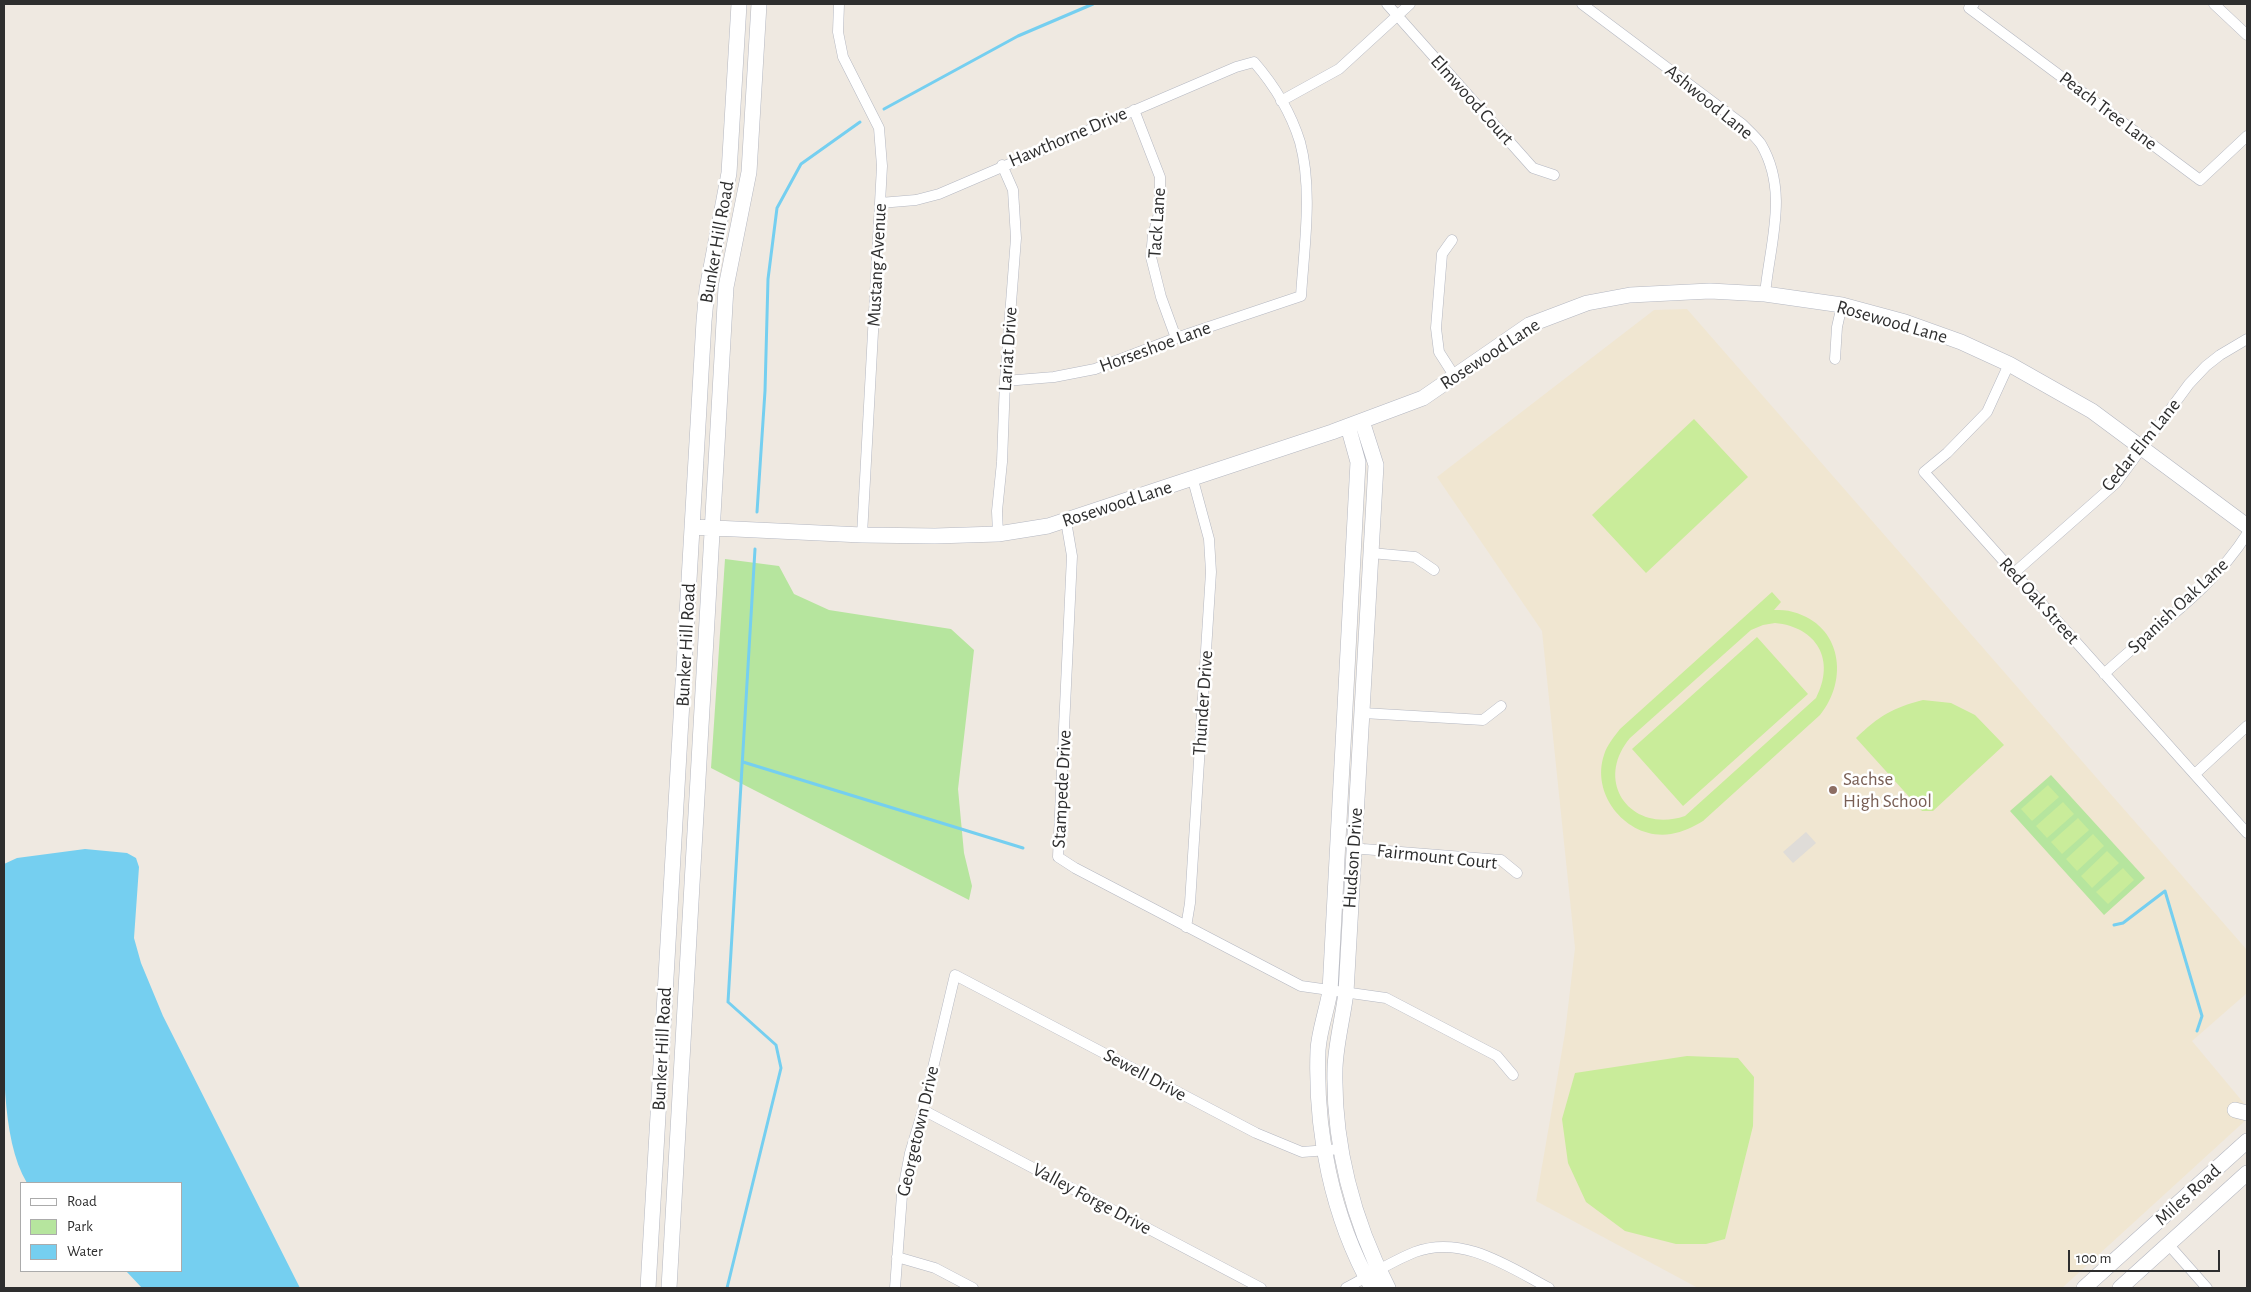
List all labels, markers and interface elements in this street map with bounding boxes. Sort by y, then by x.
street label: Elmwood Court [1426,50,1518,150]
street label: Ashwood Lane [1660,60,1758,144]
street label: Peach Tree Lane [2054,67,2162,155]
street label: Hawthorne Drive [1005,102,1131,172]
street label: Bunker Hill Road [695,179,739,305]
street label: Tack Lane [1143,187,1171,259]
street label: Mustang Avenue [862,203,892,327]
street label: Rosewood Lane [1834,295,1950,349]
street label: Lariat Drive [994,306,1022,392]
street label: Rosewood Lane [1436,313,1544,395]
street label: Horseshoe Lane [1096,316,1214,378]
street label: Cedar Elm Lane [2097,394,2185,496]
street label: Rosewood Lane [1059,476,1175,532]
street label: Red Oak Street [1994,553,2084,649]
street label: Spanish Oak Lane [2123,554,2233,658]
street label: Bunker Hill Road [671,583,701,707]
street label: Thunder Drive [1188,649,1218,757]
street label: Stampede Drive [1048,729,1076,849]
place label: Sachse High School [1843,768,1932,812]
marker: Sachse High School [1827,784,1839,796]
street label: Hudson Drive [1338,807,1368,909]
street label: Fairmount Court [1376,839,1498,875]
street label: Bunker Hill Road [647,987,677,1111]
street label: Sewell Drive [1100,1044,1190,1106]
street label: Georgetown Drive [892,1064,944,1198]
street label: Valley Forge Drive [1029,1158,1155,1240]
street label: Miles Road [2150,1159,2226,1231]
legend [20,1182,182,1272]
text: Road [67,1194,97,1209]
text: Park [67,1219,93,1234]
scale bar [2071,1240,2224,1272]
text: Water [67,1244,103,1259]
text: 100 m [2076,1251,2111,1266]

